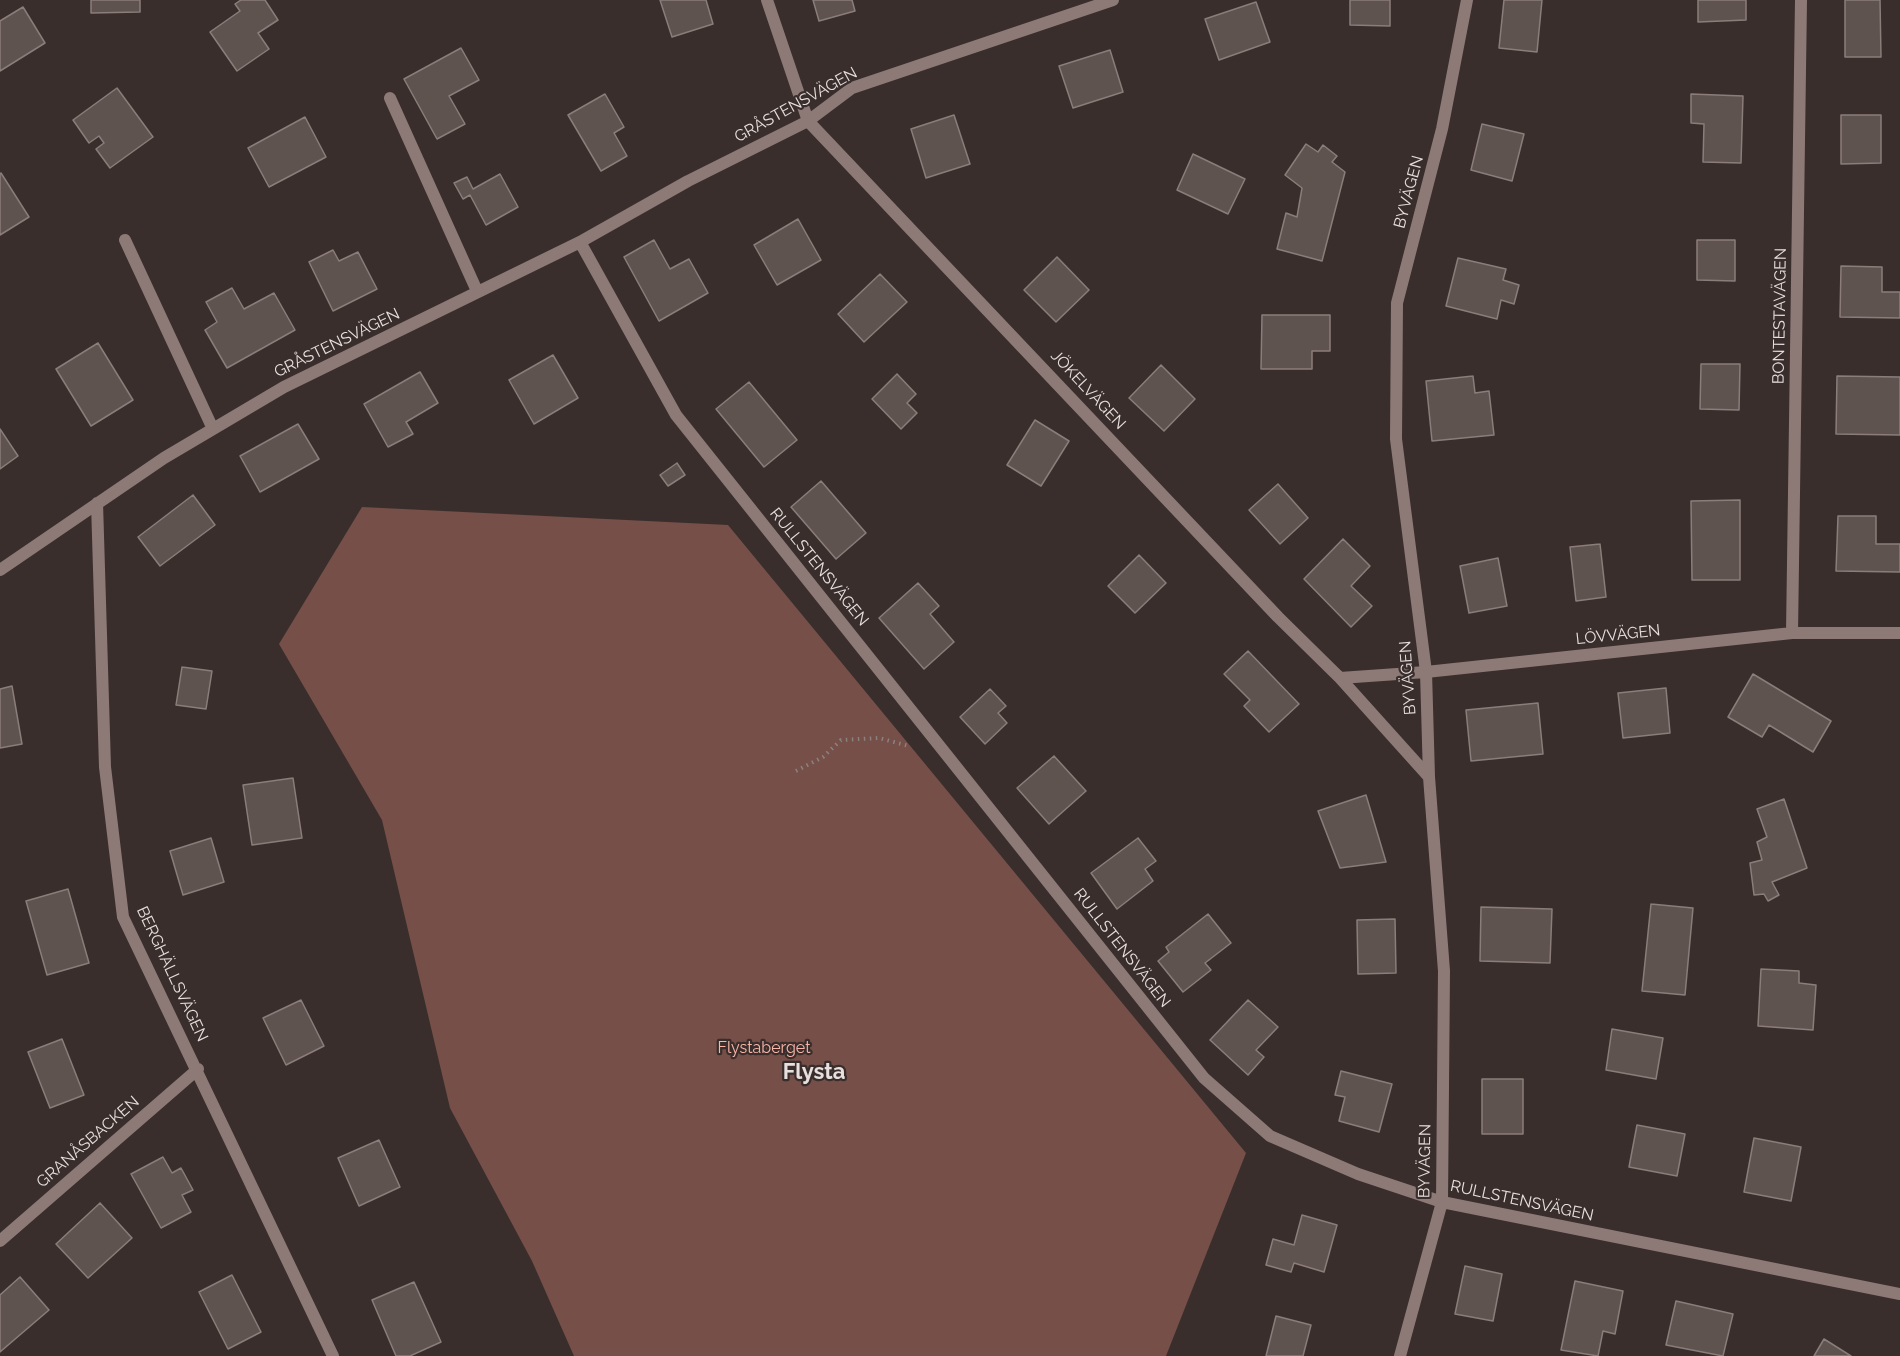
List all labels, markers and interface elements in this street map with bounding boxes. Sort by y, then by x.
street label: GRÅSTENSVÄGEN [731,63,861,147]
street label: BYVÄGEN [1390,154,1428,230]
street label: BONTESTAVÄGEN [1769,248,1791,384]
street label: GRÅSTENSVÄGEN [271,304,403,382]
street label: JÖKELVÄGEN [1046,346,1130,434]
street label: RULLSTENSVÄGEN [766,504,872,630]
street label: LÖVVÄGEN [1575,621,1661,649]
street label: BYVÄGEN [1396,640,1420,716]
street label: RULLSTENSVÄGEN [1069,885,1175,1011]
street label: BERGHÄLLSVÄGEN [132,903,212,1045]
park label: Flystaberget [718,1038,810,1058]
district label: Flysta [783,1059,845,1085]
street label: GRANÅSBACKEN [33,1092,143,1192]
street label: BYVÄGEN [1415,1124,1435,1198]
street label: RULLSTENSVÄGEN [1449,1176,1595,1226]

